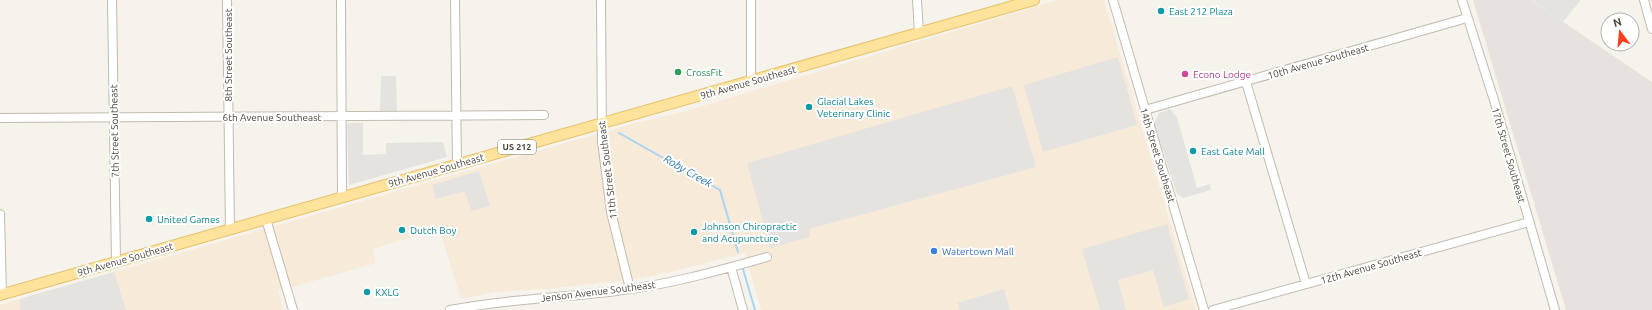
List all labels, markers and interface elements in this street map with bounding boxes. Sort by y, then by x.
marker: East 212 Plaza [1156,6,1166,16]
place label: East 212 Plaza [1169,6,1233,17]
street label: 8th Street Southeast [223,8,234,102]
north arrow [1600,12,1640,52]
text: N [1612,15,1623,29]
street label: 10th Avenue Southeast [1266,42,1370,81]
street label: 9th Avenue Southeast [699,64,797,101]
marker: CrossFit [673,67,683,77]
place label: CrossFit [686,67,722,78]
marker: Econo Lodge [1180,69,1190,79]
place label: Econo Lodge [1193,69,1251,80]
street label: 7th Street Southeast [108,84,121,178]
place label: Glacial Lakes Veterinary Clinic [817,96,890,119]
marker: Glacial Lakes Veterinary Clinic [804,102,814,112]
street label: 14th Street Southeast [1138,106,1177,204]
street label: 17th Street Southeast [1490,106,1527,204]
street label: 6th Avenue Southeast [223,112,322,123]
street label: 11th Street Southeast [596,120,619,220]
road number: US 212 [498,140,536,154]
marker: East Gate Mall [1188,146,1198,156]
place label: East Gate Mall [1201,146,1265,157]
street label: 9th Avenue Southeast [387,152,485,189]
water label: Roby Creek [662,152,715,190]
marker: United Games [144,214,154,224]
place label: United Games [157,214,220,225]
place label: Johnson Chiropractic and Acupuncture [702,221,797,244]
marker: Dutch Boy [397,225,407,235]
place label: Dutch Boy [410,225,457,236]
marker: Johnson Chiropractic and Acupuncture [689,227,699,237]
street label: 9th Avenue Southeast [76,241,174,278]
marker: Watertown Mall [929,246,939,256]
place label: Watertown Mall [942,246,1014,257]
street label: 12th Avenue Southeast [1319,247,1423,286]
street label: Jenson Avenue Southeast [540,279,656,304]
marker: KXLG [362,287,372,297]
place label: KXLG [375,287,399,298]

